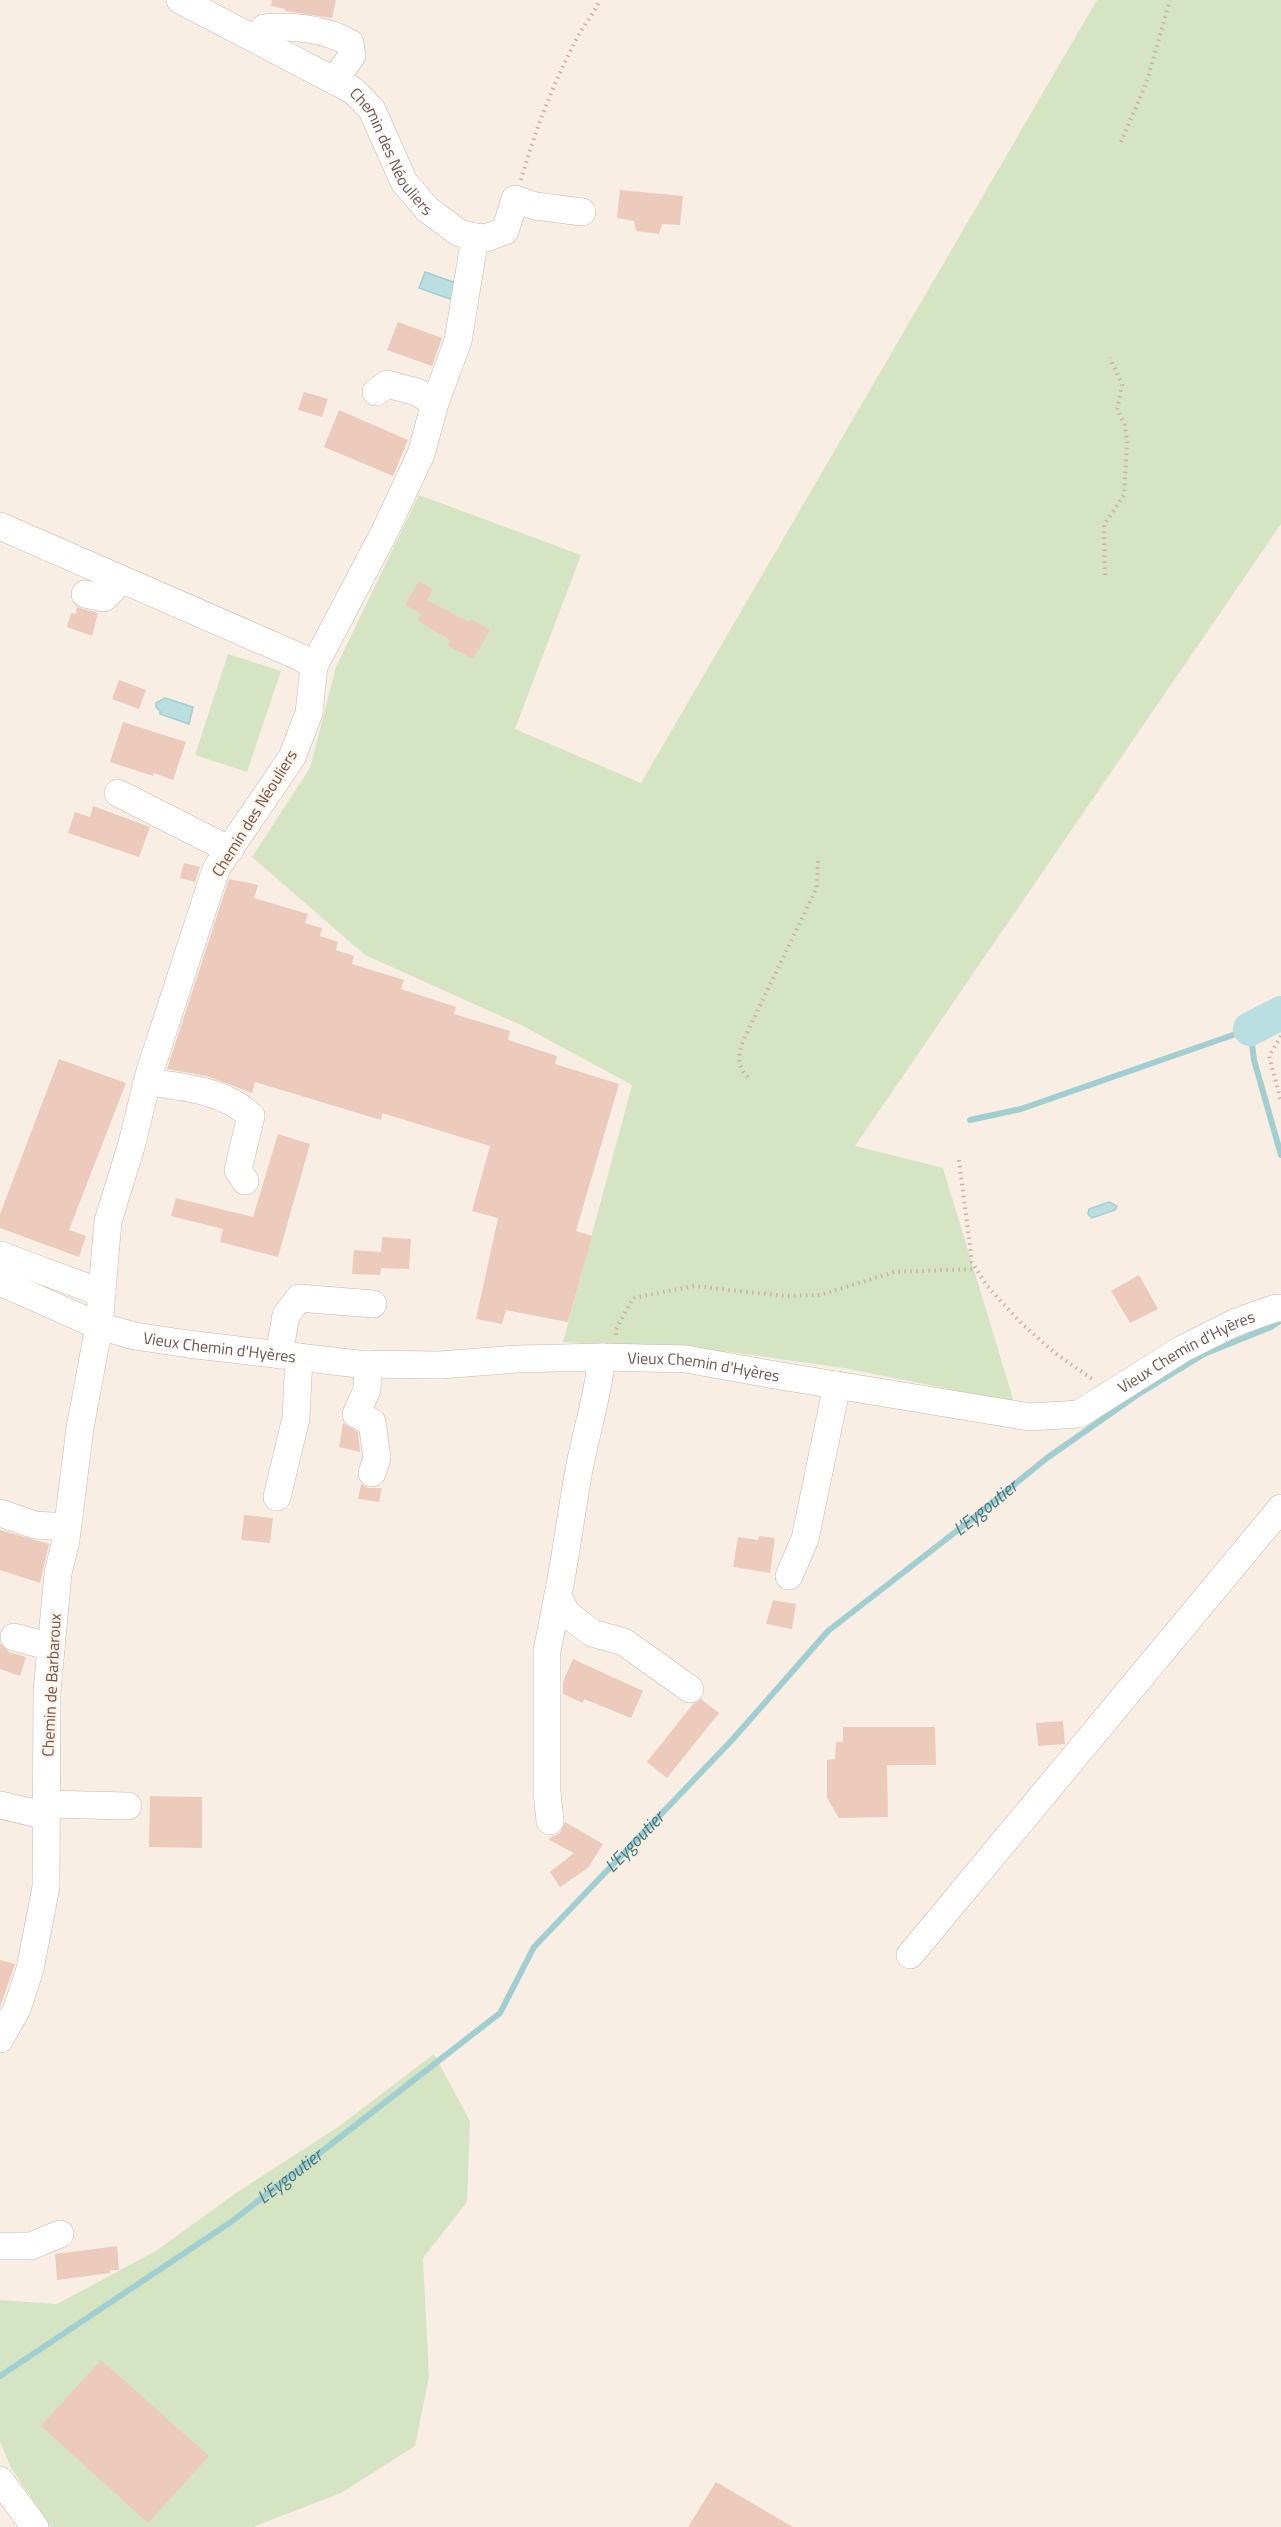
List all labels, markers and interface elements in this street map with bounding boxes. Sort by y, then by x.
street label: Chemin des Néouliers [344,82,438,221]
street label: Chemin des Néouliers [205,745,303,881]
street label: Vieux Chemin d'Hyères [1113,1304,1258,1399]
street label: Vieux Chemin d'Hyères [141,1325,297,1369]
street label: Vieux Chemin d'Hyères [627,1346,782,1388]
water label: L'Eygoutier [947,1472,1025,1542]
street label: Chemin de Barbaroux [35,1613,67,1757]
water label: L'Eygoutier [598,1803,672,1878]
water label: L'Eygoutier [251,2141,330,2210]

